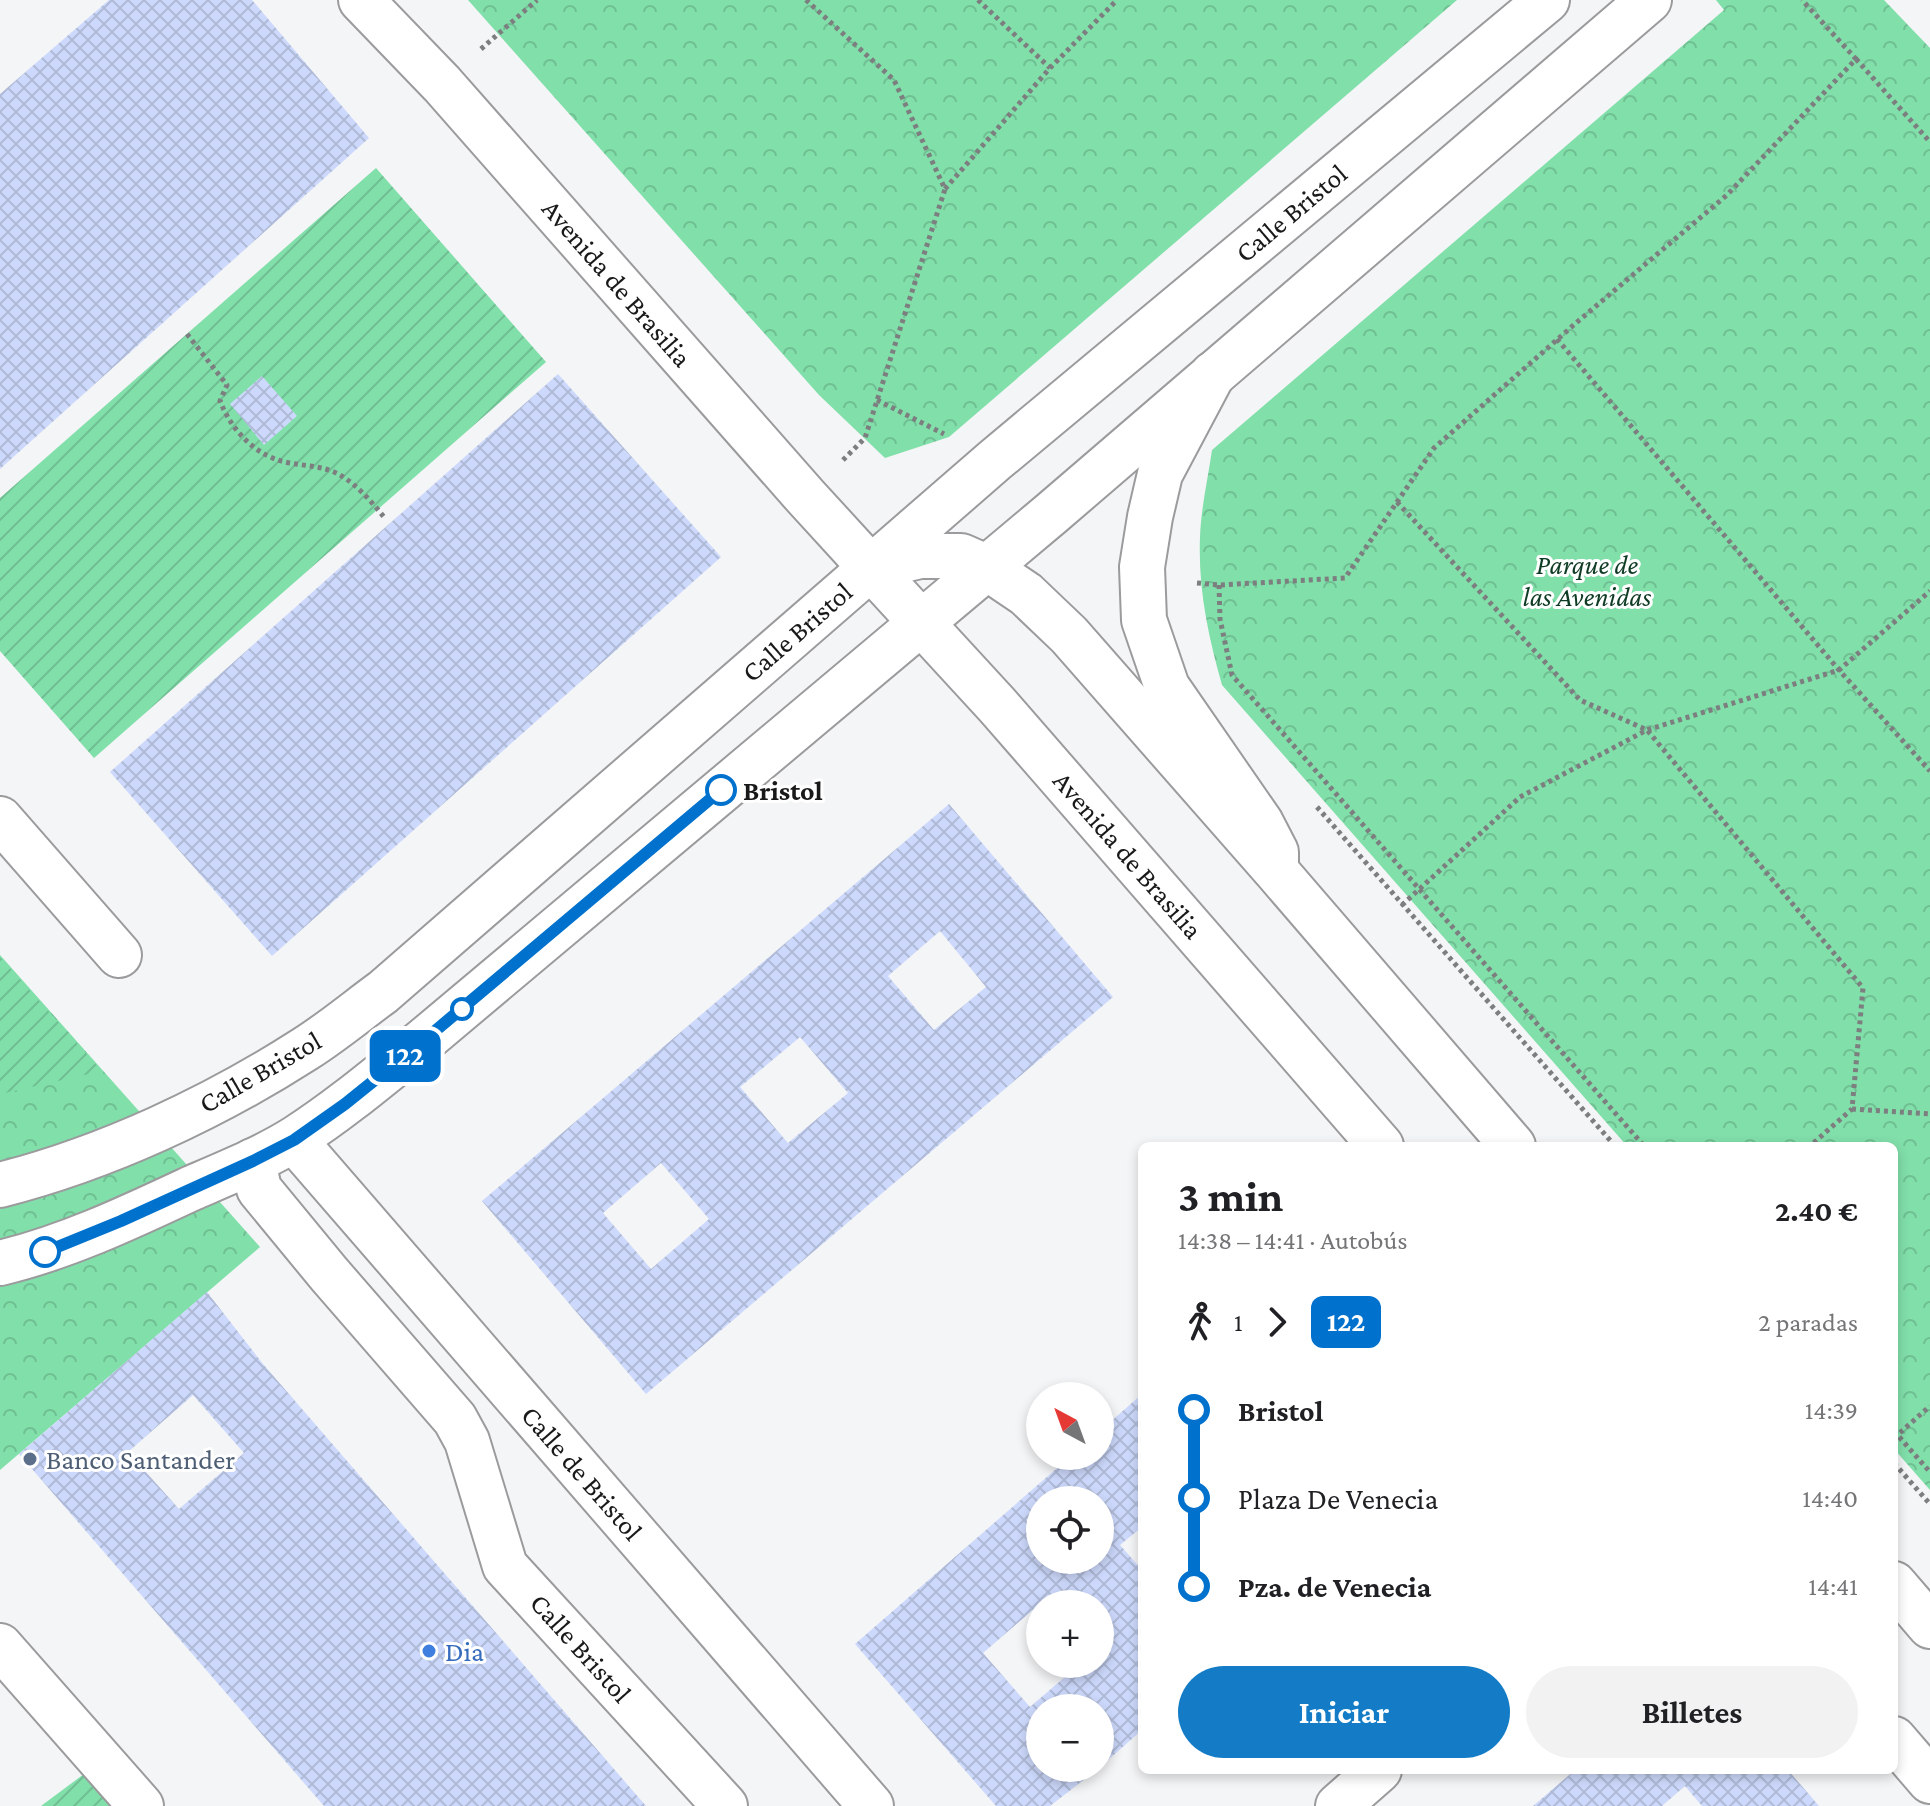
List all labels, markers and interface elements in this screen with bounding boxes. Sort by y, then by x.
street label: Calle Bristol [1229,158,1353,268]
street label: Avenida de Brasilia [536,193,698,373]
park label: Parque de las Avenidas [1523,549,1652,612]
street label: Calle Bristol [736,576,858,688]
street label: Avenida de Brasilia [1047,765,1209,945]
marker: Bristol [706,775,736,805]
place label: Bristol [743,775,823,806]
unlabelled marker [451,998,473,1020]
street label: Calle Bristol [194,1025,326,1119]
line badge: 122 [359,1030,451,1082]
text: 122 [386,1040,424,1071]
text: 3 min [1178,1172,1283,1220]
text: 2.40 € [1775,1194,1858,1227]
text: 14:38 – 14:41 · Autobús [1178,1226,1407,1255]
unlabelled marker [30,1237,60,1267]
icon: walk [1178,1300,1222,1344]
icon: forward [1255,1300,1299,1344]
text: 122 [1327,1306,1365,1337]
text: 1 [1234,1308,1243,1337]
text: 2 paradas [1758,1308,1858,1337]
north arrow [1026,1382,1114,1470]
map controls [1026,1382,1114,1782]
text: Bristol [1238,1394,1323,1427]
text: 14:39 [1805,1396,1858,1425]
street label: Calle de Bristol [515,1400,649,1546]
place label: Banco Santander [46,1444,235,1475]
marker: Banco Santander [21,1450,39,1468]
text: Plaza De Venecia [1238,1482,1438,1515]
text: 14:40 [1802,1484,1858,1513]
button: locate [1026,1486,1114,1574]
text: Pza. de Venecia [1238,1570,1431,1603]
text: 14:41 [1808,1572,1858,1601]
street label: Calle Bristol [524,1587,638,1709]
button: + [1026,1590,1114,1678]
place label: Dia [445,1636,484,1667]
marker: Dia [420,1642,438,1660]
button: Iniciar [1178,1666,1510,1758]
button: Billetes [1526,1666,1858,1758]
button: − [1026,1694,1114,1782]

